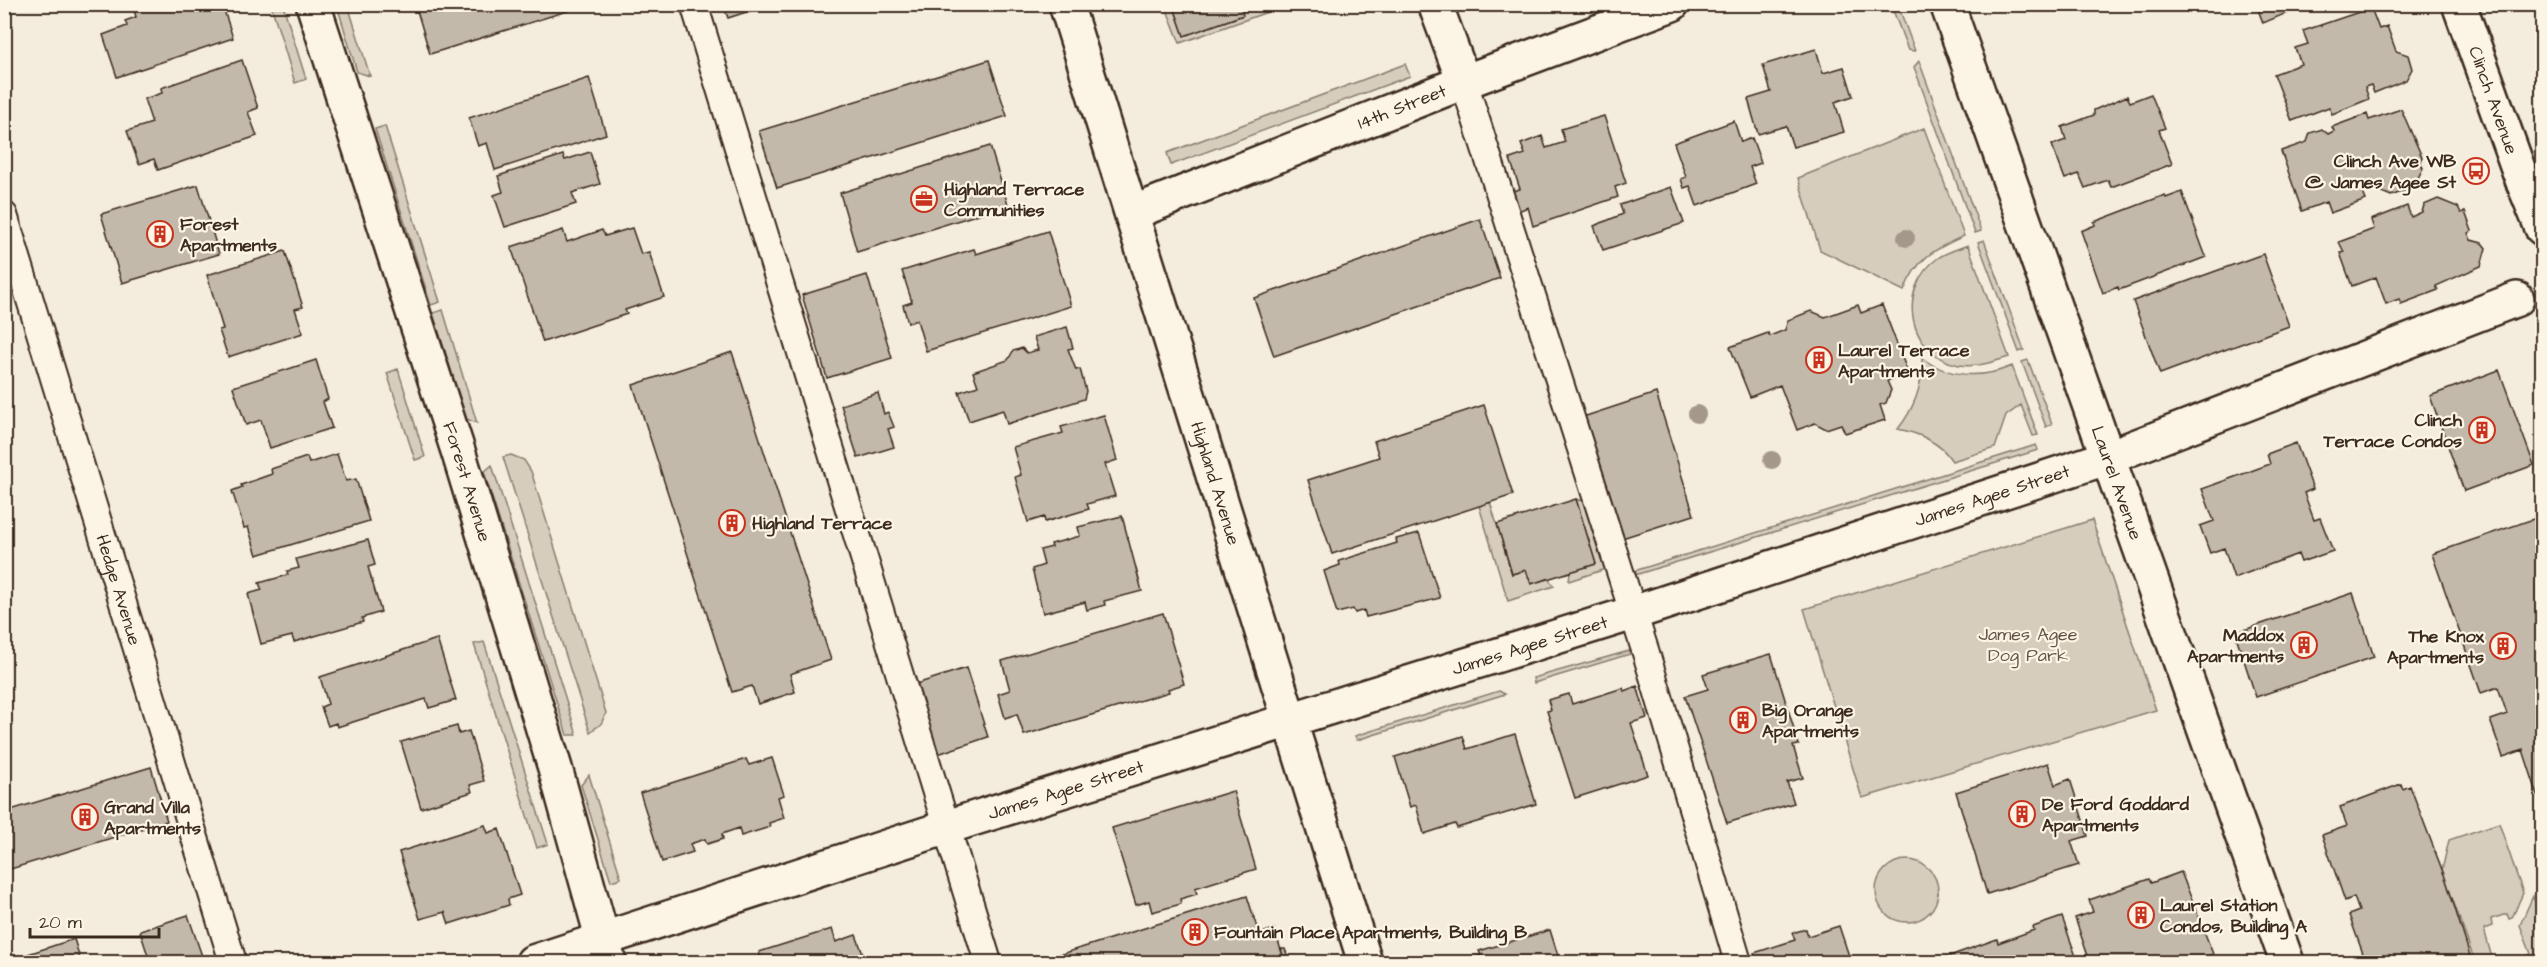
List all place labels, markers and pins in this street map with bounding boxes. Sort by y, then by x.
place label: Clinch Ave WB @ James Agee St [2305,149,2457,196]
bus stop icon: Clinch Ave WB @ James Agee St [2461,156,2491,186]
place label: Highland Terrace Communities [944,177,1085,223]
office icon: Highland Terrace Communities [909,184,939,214]
place label: Forest Apartments [180,212,277,258]
building icon: Forest Apartments [145,219,175,249]
place label: Laurel Terrace Apartments [1838,338,1970,384]
building icon: Laurel Terrace Apartments [1804,345,1834,375]
place label: Clinch Terrace Condos [2322,408,2463,454]
building icon: Clinch Terrace Condos [2467,415,2497,445]
building icon: Highland Terrace [717,508,747,538]
place label: Highland Terrace [752,511,893,537]
place label: Maddox Apartments [2187,623,2285,669]
place label: The Knox Apartments [2387,624,2485,670]
building icon: Maddox Apartments [2289,630,2319,660]
building icon: The Knox Apartments [2488,631,2518,661]
place label: Big Orange Apartments [1762,698,1859,744]
building icon: Big Orange Apartments [1728,705,1758,735]
place label: De Ford Goddard Apartments [2042,792,2190,838]
place label: Grand Villa Apartments [104,795,201,841]
building icon: De Ford Goddard Apartments [2007,799,2037,829]
building icon: Grand Villa Apartments [70,802,100,832]
place label: Laurel Station Condos, Building A [2160,893,2308,940]
building icon: Laurel Station Condos, Building A [2126,900,2156,930]
building icon: Fountain Place Apartments, Building B [1180,917,1210,947]
place label: Fountain Place Apartments, Building B [1214,920,1527,946]

